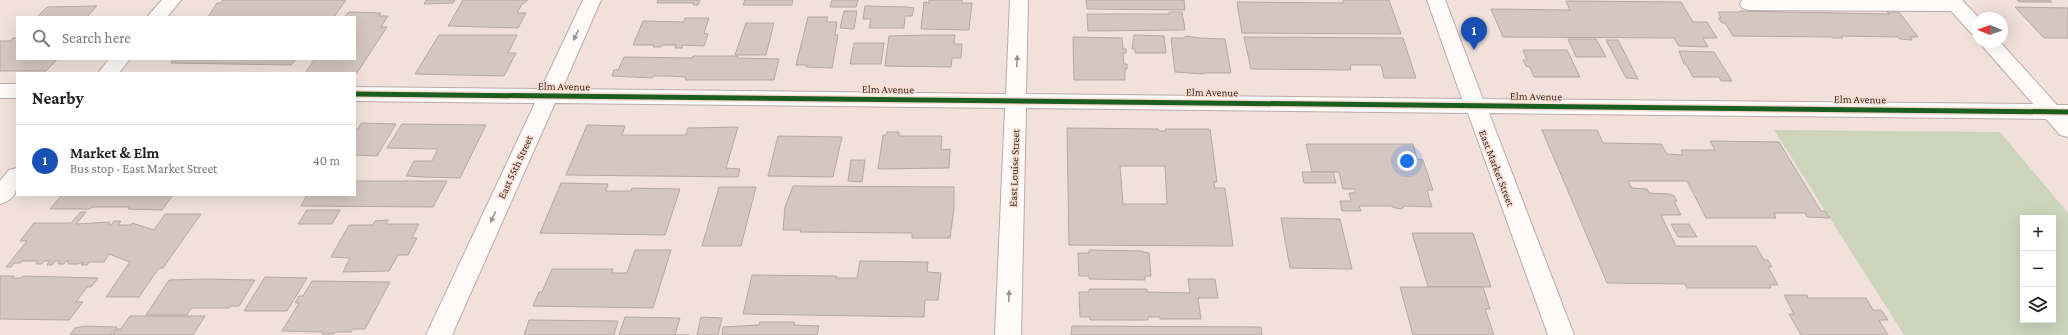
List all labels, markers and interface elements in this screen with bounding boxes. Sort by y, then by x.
north arrow [1972,12,2008,48]
search box [16,16,356,60]
pin: 1 [1461,17,1487,50]
icon: search [30,27,52,49]
text: Search here [62,30,131,46]
one-way arrow [573,30,579,41]
one-way arrow [1014,55,1021,67]
street label: Elm Avenue [538,80,590,92]
street label: Elm Avenue [862,83,914,95]
street label: Elm Avenue [1186,86,1238,98]
text: Nearby [32,89,84,108]
street label: Elm Avenue [1510,90,1562,102]
street label: Elm Avenue [1834,93,1886,105]
street label: East Market Street [1477,128,1517,208]
street label: East Louise Street [1007,129,1021,207]
street label: East 55th Street [495,133,535,201]
text: Market & Elm [70,145,159,161]
your location [1397,151,1417,171]
text: 1 [43,153,47,168]
text: 40 m [313,153,340,168]
text: Bus stop · East Market Street [70,161,217,176]
one-way arrow [489,212,495,224]
map controls [2020,215,2056,323]
button: + [2020,215,2056,251]
button: − [2020,251,2056,287]
button: layers [2020,287,2056,323]
one-way arrow [1006,289,1012,302]

